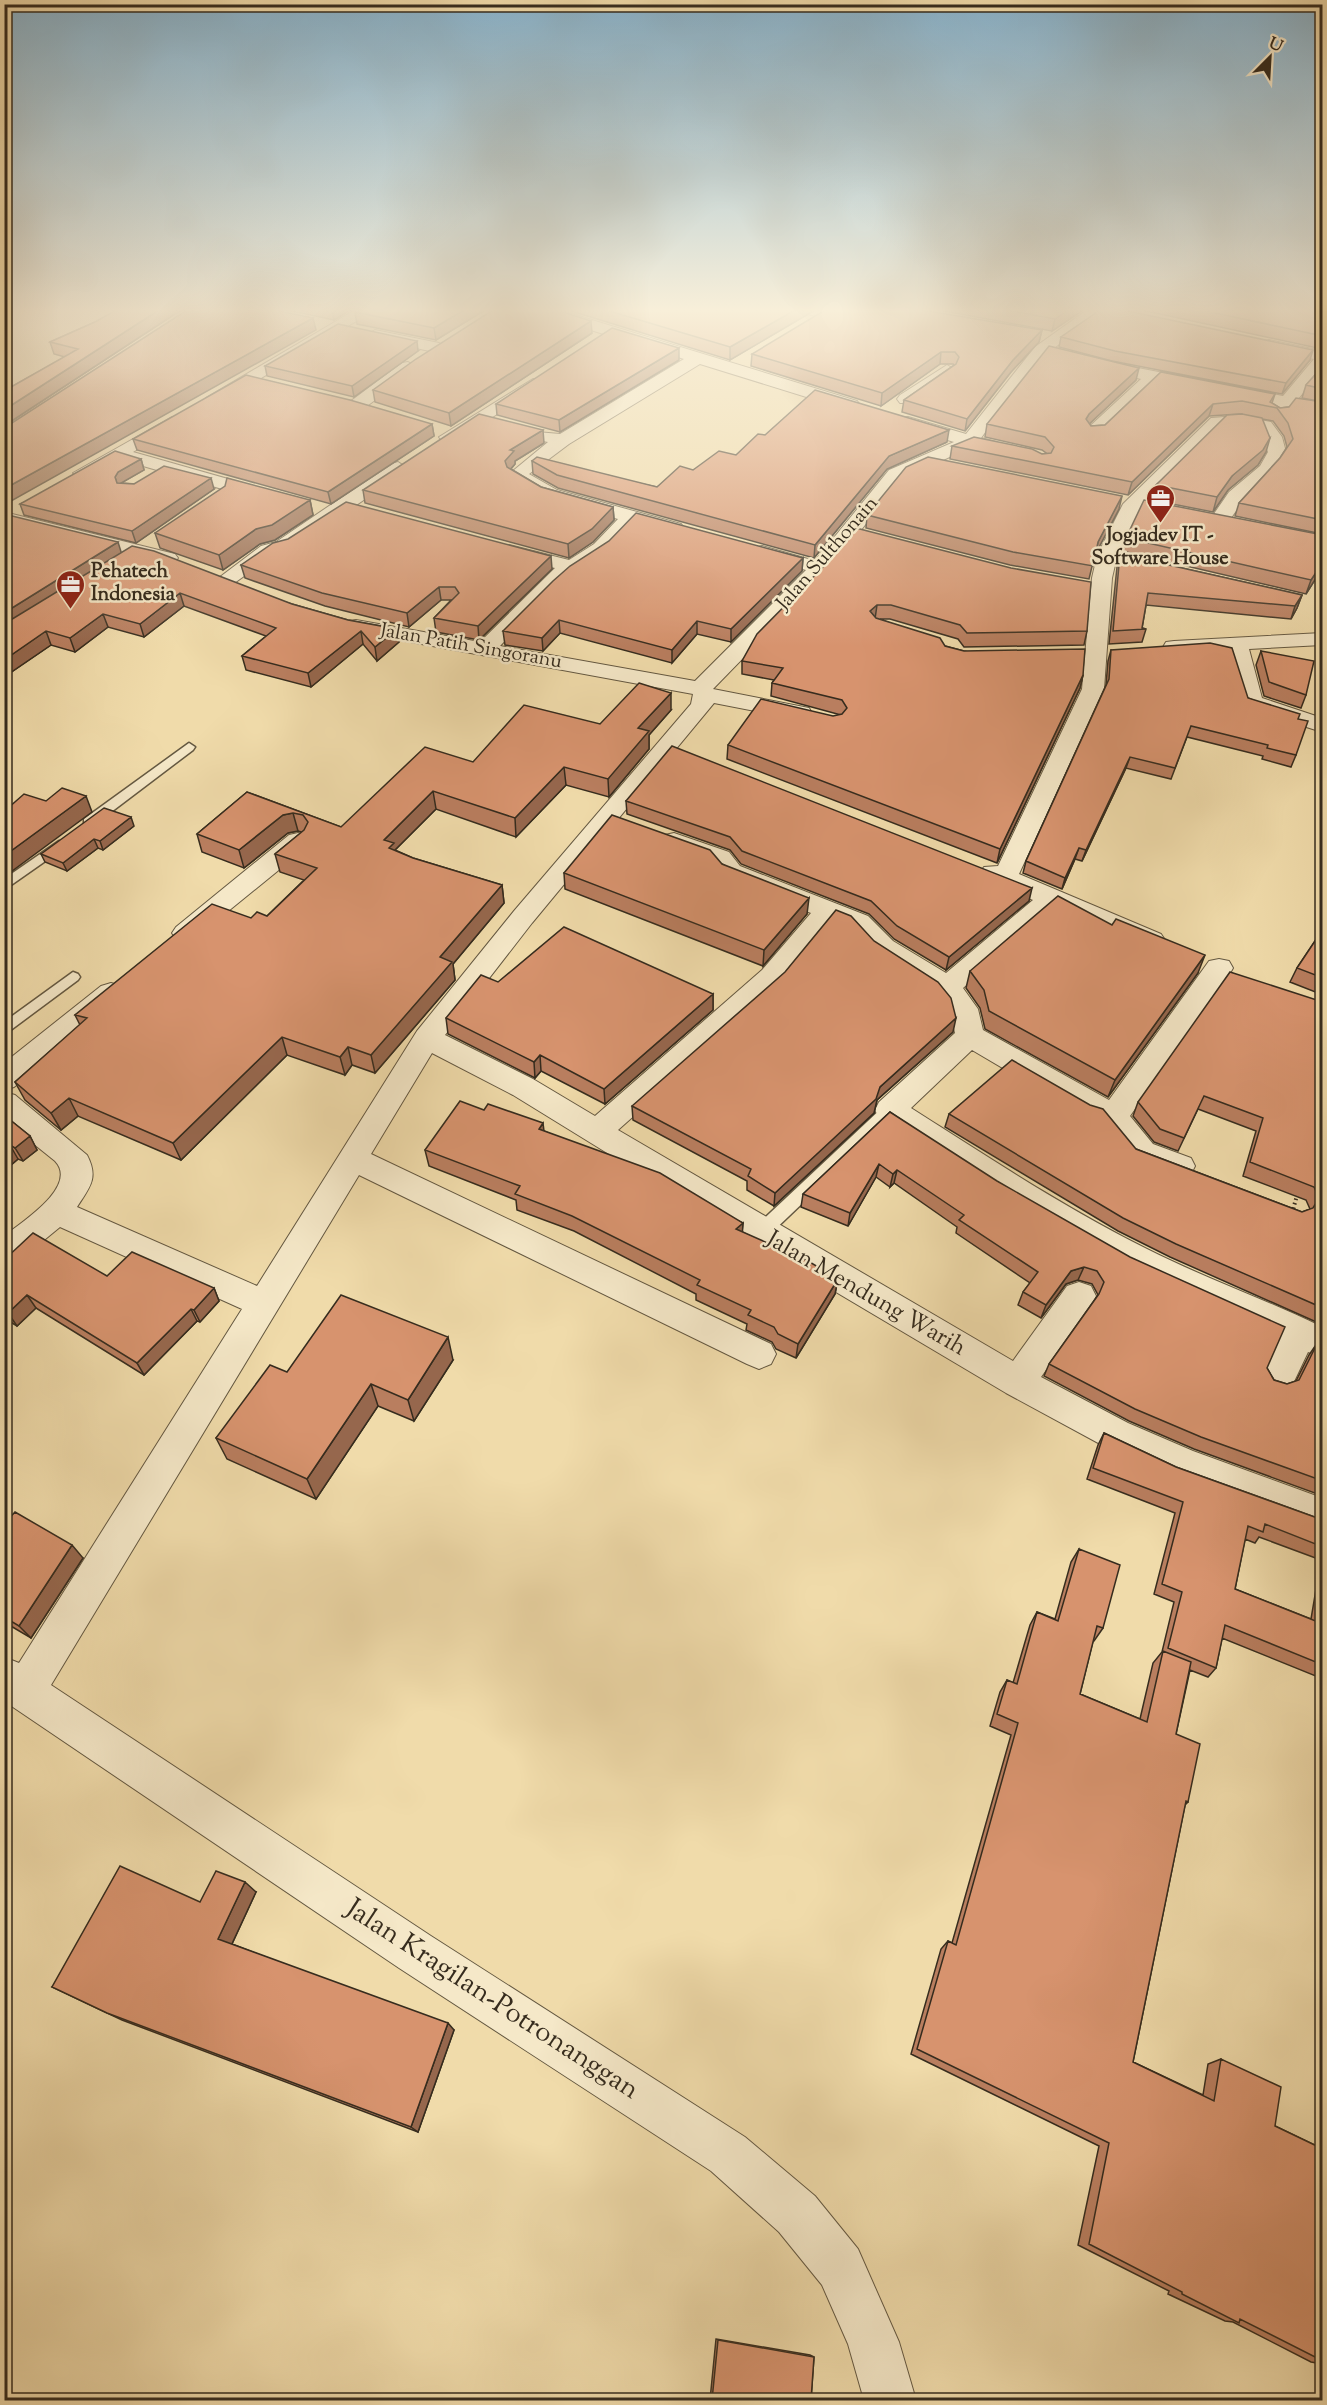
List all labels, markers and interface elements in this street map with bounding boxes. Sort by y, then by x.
north arrow [1240,27,1300,87]
text: U [1264,32,1287,59]
office icon: Jogjadev IT - Software House [1144,482,1176,524]
street label: Jalan Sulthonain [770,491,886,618]
place label: Jogjadev IT - Software House [1091,522,1229,574]
place label: Pehatech Indonesia [91,558,176,610]
office icon: Pehatech Indonesia [54,568,86,610]
street label: Jalan Patih Singoranu [377,617,565,677]
street label: Jalan Mendung Warih [758,1222,972,1365]
street label: Jalan Kragilan-Potronanggan [336,1889,647,2110]

